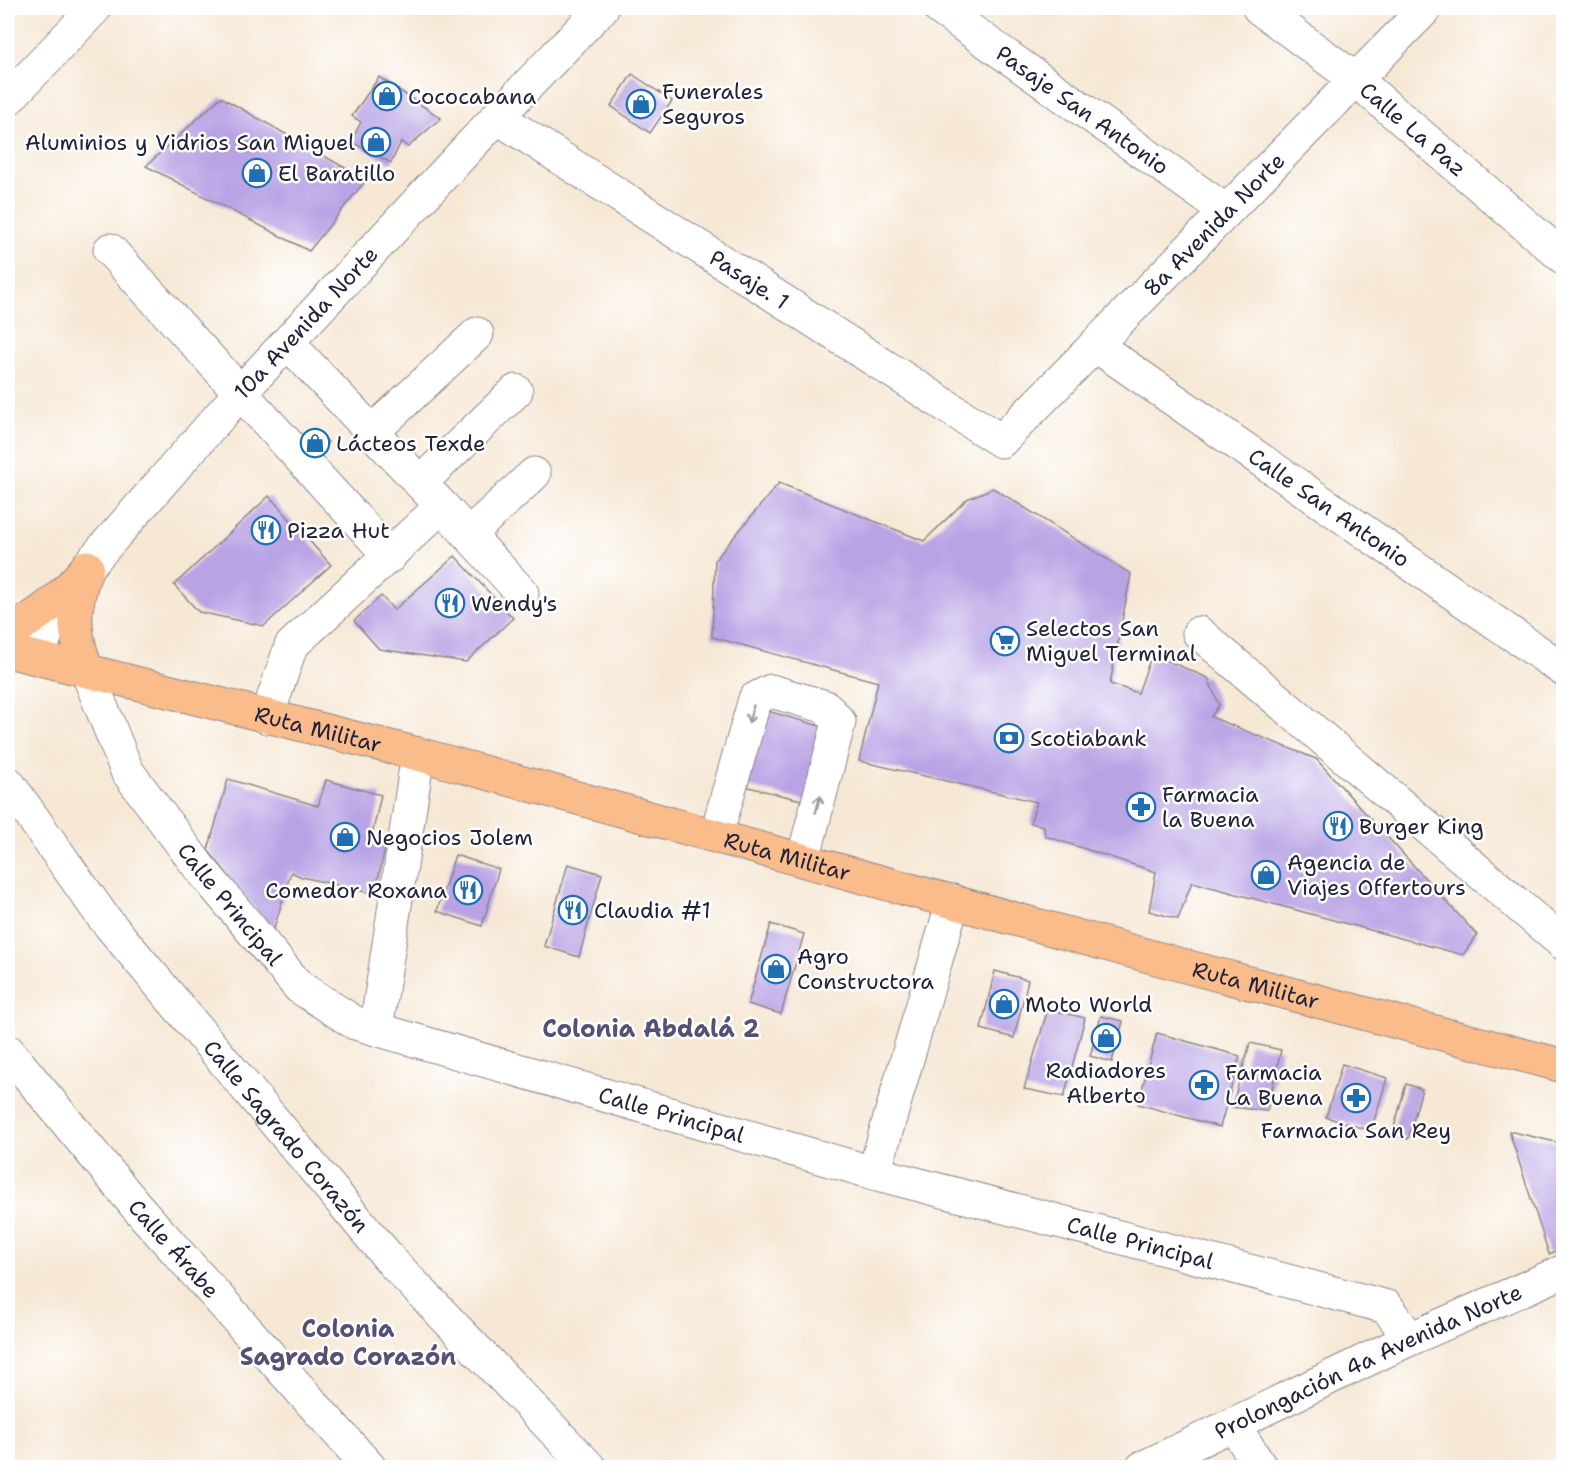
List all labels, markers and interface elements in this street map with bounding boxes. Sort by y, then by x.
street label: Pasaje San Antonio [990,39,1175,181]
street label: Calle La Paz [1354,75,1472,183]
place label: Funerales Seguros [662,77,764,131]
shop icon: Cococabana [371,80,403,112]
place label: Cococabana [408,82,536,111]
shop icon: Funerales Seguros [625,88,657,120]
shop icon: Aluminios y Vidrios San Miguel [360,126,392,158]
place label: Aluminios y Vidrios San Miguel [25,128,355,157]
street label: 8a Avenida Norte [1137,146,1291,303]
shop icon: El Baratillo [241,157,273,189]
place label: El Baratillo [278,159,395,188]
street label: 10a Avenida Norte [228,240,384,406]
street label: Pasaje. 1 [704,243,794,316]
shop icon: Lácteos Texde [299,427,331,459]
place label: Lácteos Texde [336,429,485,458]
street label: Calle San Antonio [1243,442,1415,574]
restaurant icon: Pizza Hut [250,514,282,546]
place label: Pizza Hut [287,516,390,545]
restaurant icon: Wendy's [434,587,466,619]
place label: Wendy's [471,589,558,618]
place label: Selectos San Miguel Terminal [1026,614,1197,668]
supermarket icon: Selectos San Miguel Terminal [989,625,1021,657]
street label: Ruta Militar [252,700,385,759]
one-way arrow [745,704,756,723]
bank icon: Scotiabank [993,722,1025,754]
place label: Scotiabank [1030,724,1147,753]
place label: Farmacia la Buena [1162,780,1259,834]
pharmacy icon: Farmacia la Buena [1125,791,1157,823]
one-way arrow [812,794,824,813]
restaurant icon: Burger King [1322,810,1354,842]
place label: Burger King [1359,812,1484,841]
shop icon: Negocios Jolem [329,821,361,853]
place label: Negocios Jolem [366,823,533,852]
street label: Ruta Militar [721,825,854,888]
street label: Calle Principal [171,837,289,972]
place label: Agencia de Viajes Offertours [1287,848,1466,902]
shop icon: Agencia de Viajes Offertours [1250,859,1282,891]
restaurant icon: Comedor Roxana [452,874,484,906]
place label: Comedor Roxana [265,876,447,905]
restaurant icon: Claudia #1 [557,894,589,926]
place label: Claudia #1 [594,896,711,925]
place label: Agro Constructora [797,942,934,996]
shop icon: Agro Constructora [760,953,792,985]
street label: Ruta Militar [1189,955,1323,1016]
shop icon: Moto World [988,988,1020,1020]
place label: Moto World [1025,990,1152,1019]
district label: Colonia Abdalá 2 [542,1013,760,1045]
shop icon: Radiadores Alberto [1090,1022,1122,1054]
street label: Calle Sagrado Corazón [197,1034,375,1239]
place label: Radiadores Alberto [1046,1056,1166,1110]
place label: Farmacia La Buena [1225,1058,1323,1112]
pharmacy icon: Farmacia La Buena [1188,1069,1220,1101]
street label: Calle Principal [595,1080,748,1150]
pharmacy icon: Farmacia San Rey [1340,1082,1372,1114]
place label: Farmacia San Rey [1261,1116,1451,1145]
street label: Calle Árabe [122,1193,226,1305]
street label: Calle Principal [1064,1210,1217,1276]
street label: Prolongación 4a Avenida Norte [1210,1277,1526,1446]
district label: Colonia Sagrado Corazón [240,1313,456,1373]

